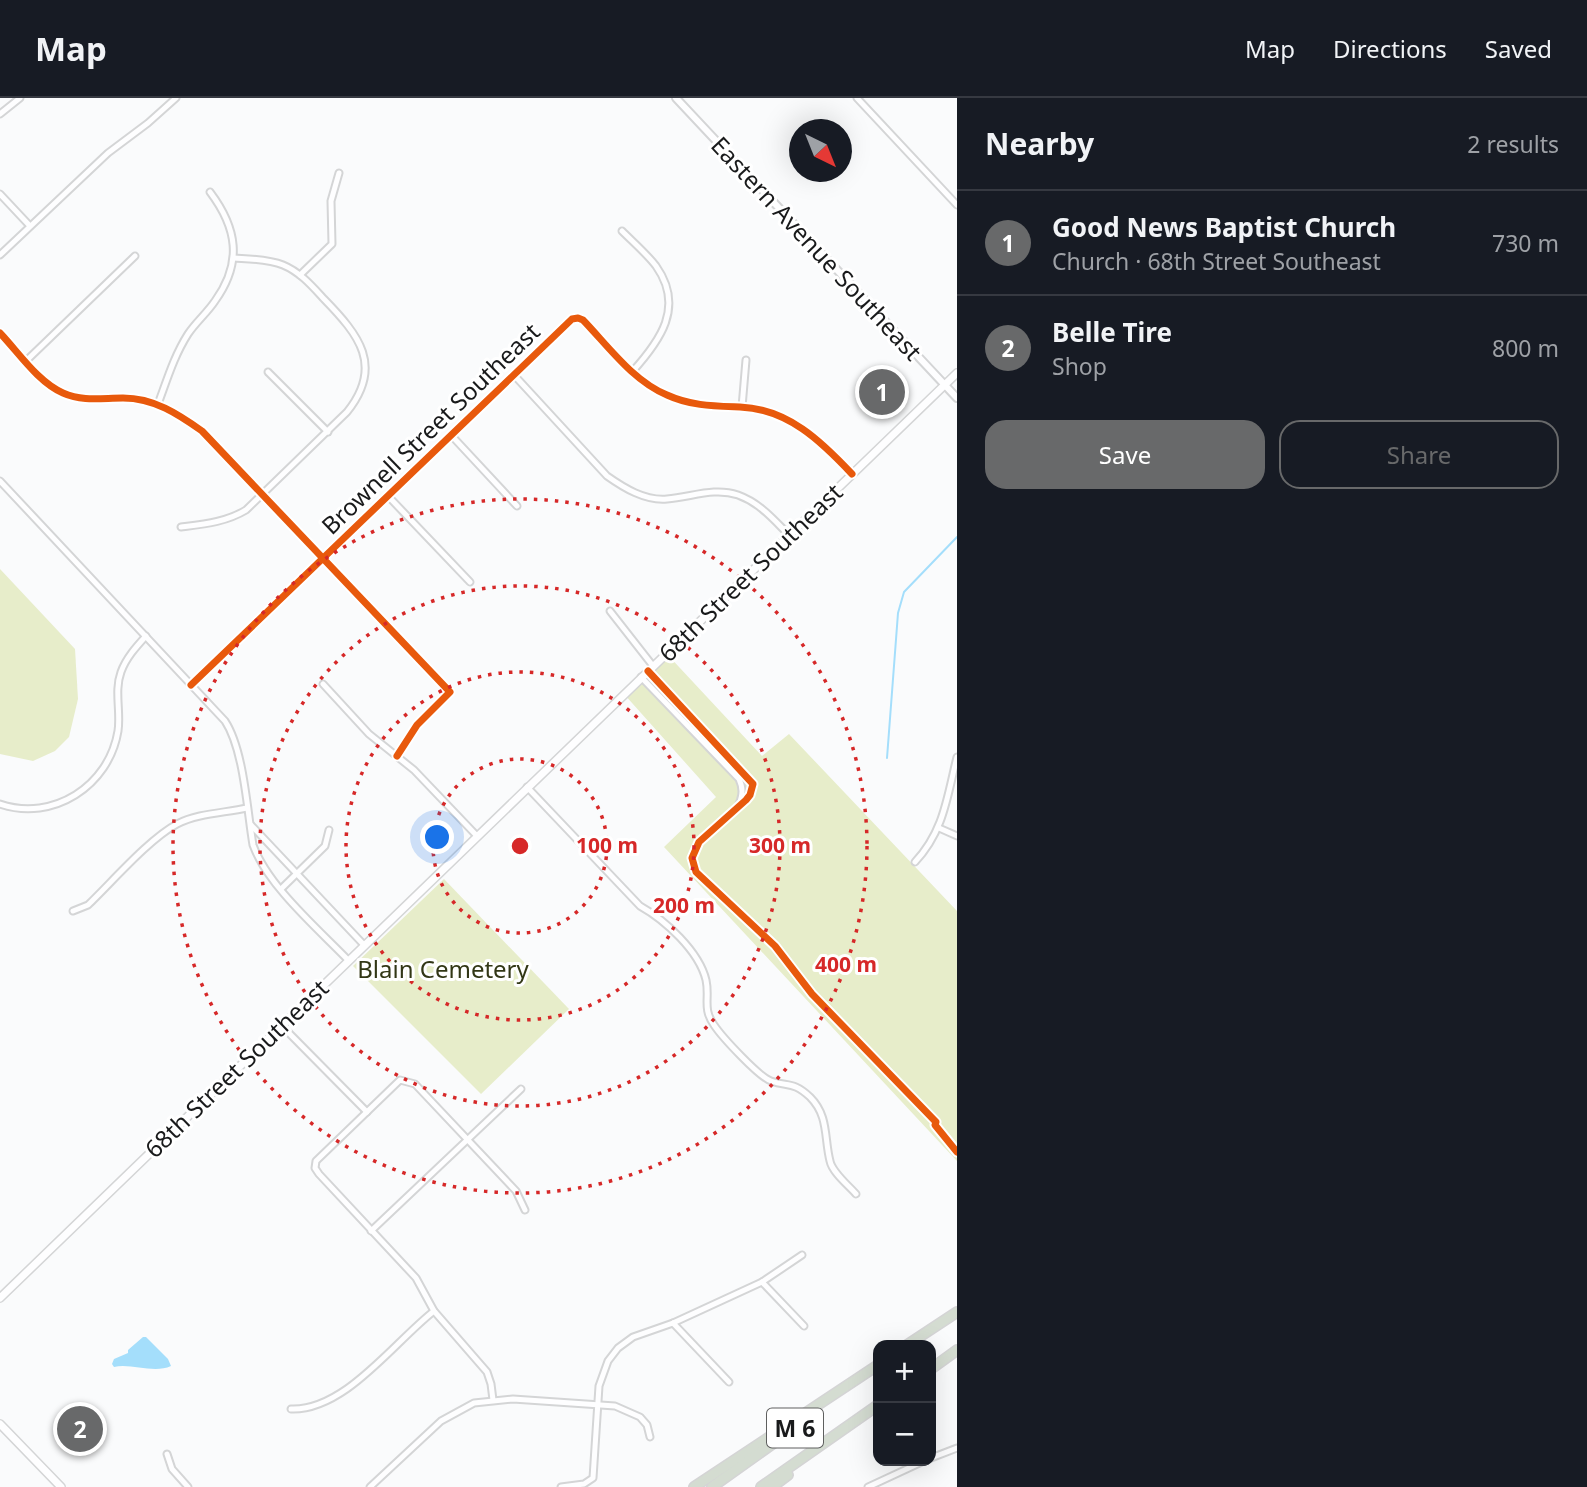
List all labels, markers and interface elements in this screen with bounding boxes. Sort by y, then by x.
text: Map [35,26,107,71]
text: Map [1245,32,1295,65]
text: Directions [1333,32,1447,65]
text: Saved [1485,32,1552,65]
north arrow [789,119,852,182]
text: Nearby [985,123,1094,164]
text: 2 results [1467,128,1559,160]
street label: Eastern Avenue Southeast [704,129,930,367]
text: Good News Baptist Church [1052,209,1396,245]
text: 1 [1001,227,1015,259]
text: 730 m [1492,227,1559,259]
text: Church · 68th Street Southeast [1052,245,1381,277]
text: Belle Tire [1052,314,1172,350]
street label: Brownell Street Southeast [314,315,546,541]
text: 2 [1001,332,1015,364]
text: 800 m [1492,332,1559,364]
text: Shop [1052,350,1107,382]
pin: 1 [859,366,905,418]
button: Save [985,420,1265,489]
button: Share [1279,420,1559,489]
street label: 68th Street Southeast [651,475,849,668]
your location [420,820,454,854]
text: 100 m [576,831,638,859]
text: 300 m [749,831,811,859]
centre of rings [508,834,532,858]
text: 200 m [653,891,715,919]
text: 400 m [815,950,877,978]
park label: Blain Cemetery [357,952,530,985]
street label: 68th Street Southeast [137,971,335,1164]
map controls [873,1340,936,1466]
button: + [873,1340,936,1403]
pin: 2 [57,1403,103,1455]
button: − [873,1403,936,1466]
road number: M 6 [767,1408,823,1448]

